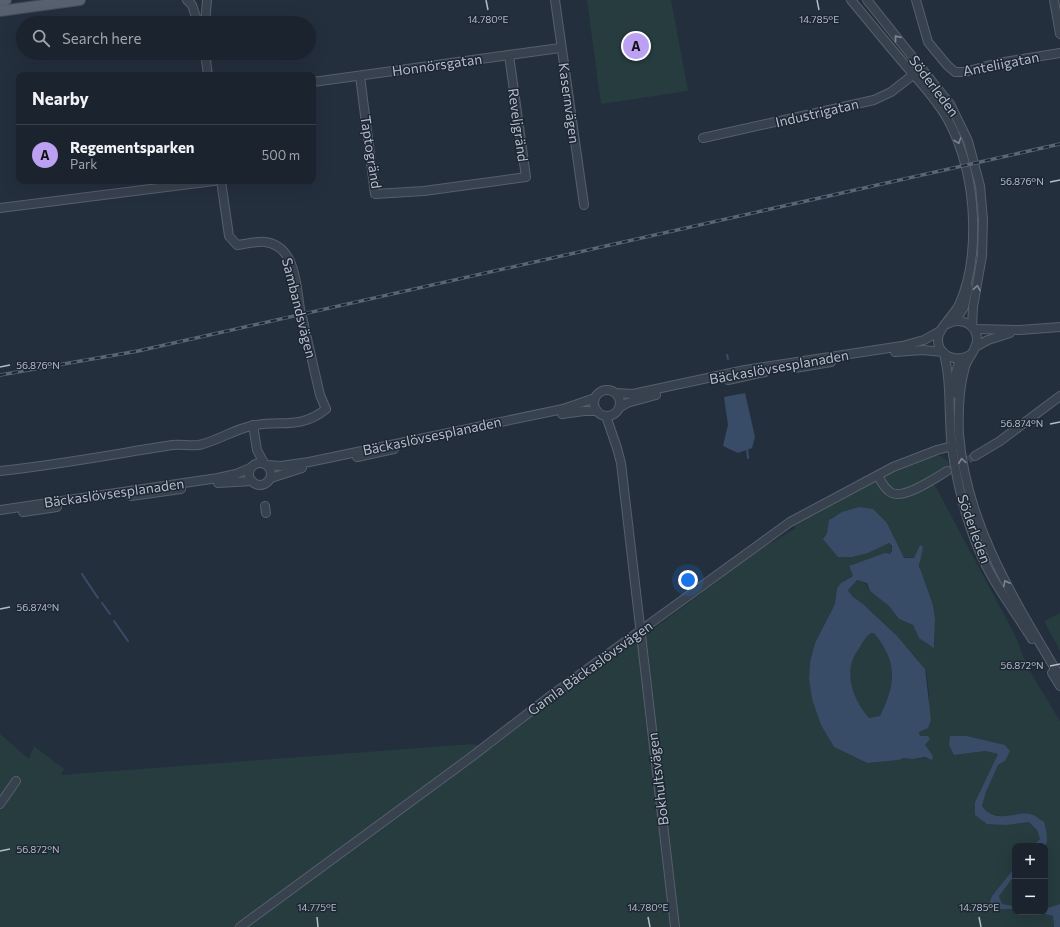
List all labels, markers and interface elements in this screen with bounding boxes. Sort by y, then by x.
text: 14.780°E [468,13,509,25]
text: 14.785°E [799,13,839,25]
search box [16,16,316,60]
icon: search [30,27,52,49]
text: Search here [62,29,141,47]
pin: A [623,31,649,61]
one-way arrow [895,35,902,42]
street label: Anteliigatan [961,48,1040,79]
street label: Honnörsgatan [391,50,483,79]
street label: Söderleden [906,52,963,120]
street label: Kasernvägen [555,62,584,144]
street label: Reveljgränd [505,87,532,163]
text: Nearby [32,88,89,109]
street label: Industrigatan [774,95,860,130]
street label: Taptogränd [357,114,386,190]
text: Regementsparken [70,138,194,156]
one-way arrow [953,138,962,145]
text: A [40,147,50,163]
text: 500 m [262,147,300,163]
text: Park [70,156,97,172]
text: 56.876°N [1000,175,1044,187]
street label: Sambandsvägen [279,256,320,360]
one-way arrow [972,285,981,292]
street label: Bäckaslövsesplanaden [708,346,850,387]
text: 56.876°N [16,359,60,371]
street label: Bäckaslövsesplanaden [361,412,503,459]
text: 56.874°N [1001,417,1043,429]
one-way arrow [959,458,967,464]
street label: Bäckaslövsesplanaden [43,474,185,511]
street label: Söderleden [954,492,995,566]
your location [678,570,698,590]
one-way arrow [1003,580,1010,587]
text: 56.874°N [17,601,59,613]
street label: Gamla Bäckaslövsvägen [524,617,655,719]
text: 56.872°N [1000,659,1044,671]
street label: Bokhultsvägen [643,732,672,827]
text: 56.872°N [16,843,60,855]
map controls [1012,843,1048,915]
button: + [1012,843,1048,879]
button: − [1012,879,1048,915]
text: 14.775°E [297,901,337,913]
text: 14.780°E [628,901,669,913]
text: 14.785°E [959,901,999,913]

